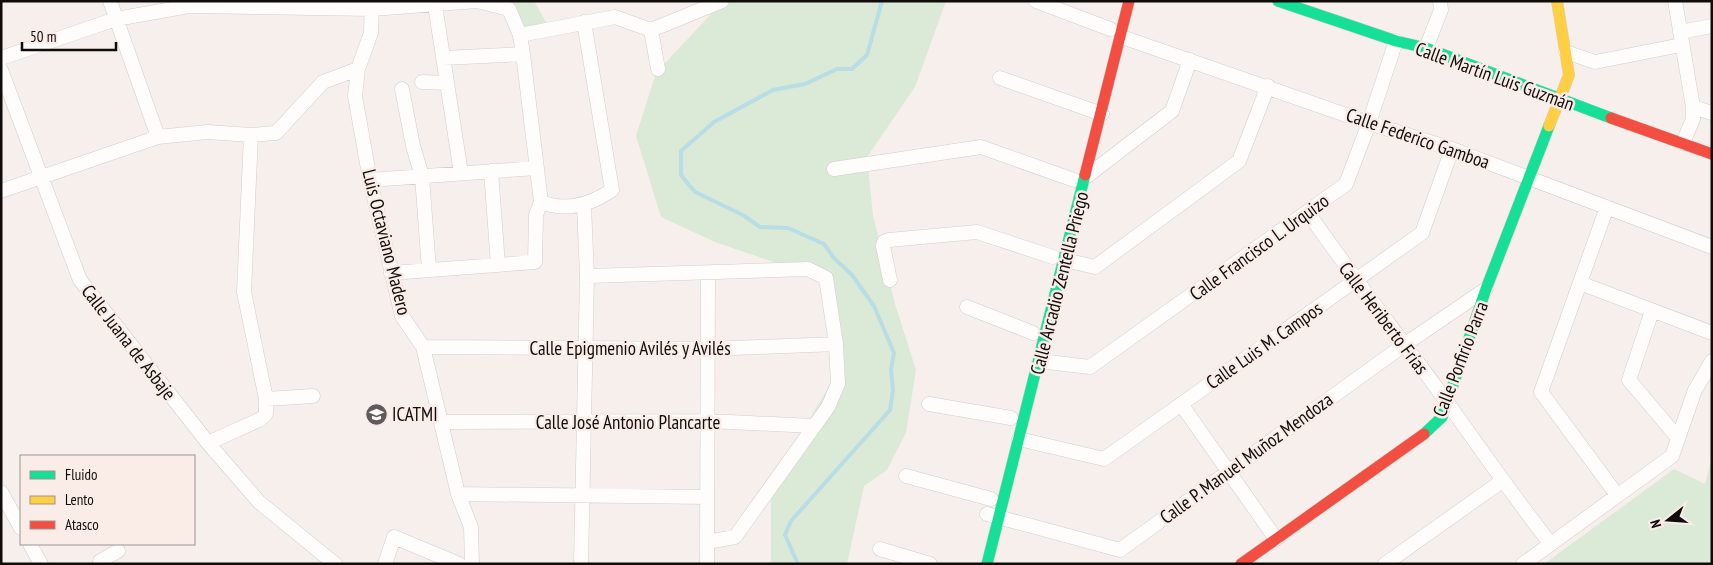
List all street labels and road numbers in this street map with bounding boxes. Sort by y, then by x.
street label: Calle Martín Luis Guzmán [1412,36,1578,116]
street label: Calle Federico Gamboa [1343,102,1493,174]
street label: Luis Octaviano Madero [357,167,417,317]
street label: Calle Francisco L. Urquizo [1185,188,1333,306]
street label: Calle Arcadio Zentella Priego [1025,189,1093,377]
street label: Calle Heriberto Frías [1334,257,1434,379]
street label: Calle Juana de Asbaje [76,279,182,405]
street label: Calle Luis M. Campos [1201,296,1327,394]
street label: Calle Porfirio Parra [1427,298,1493,420]
street label: Calle Epigmenio Avilés y Avilés [529,336,731,360]
street label: Calle P. Manuel Muñoz Mendoza [1155,387,1337,529]
street label: Calle José Antonio Plancarte [536,410,720,434]

